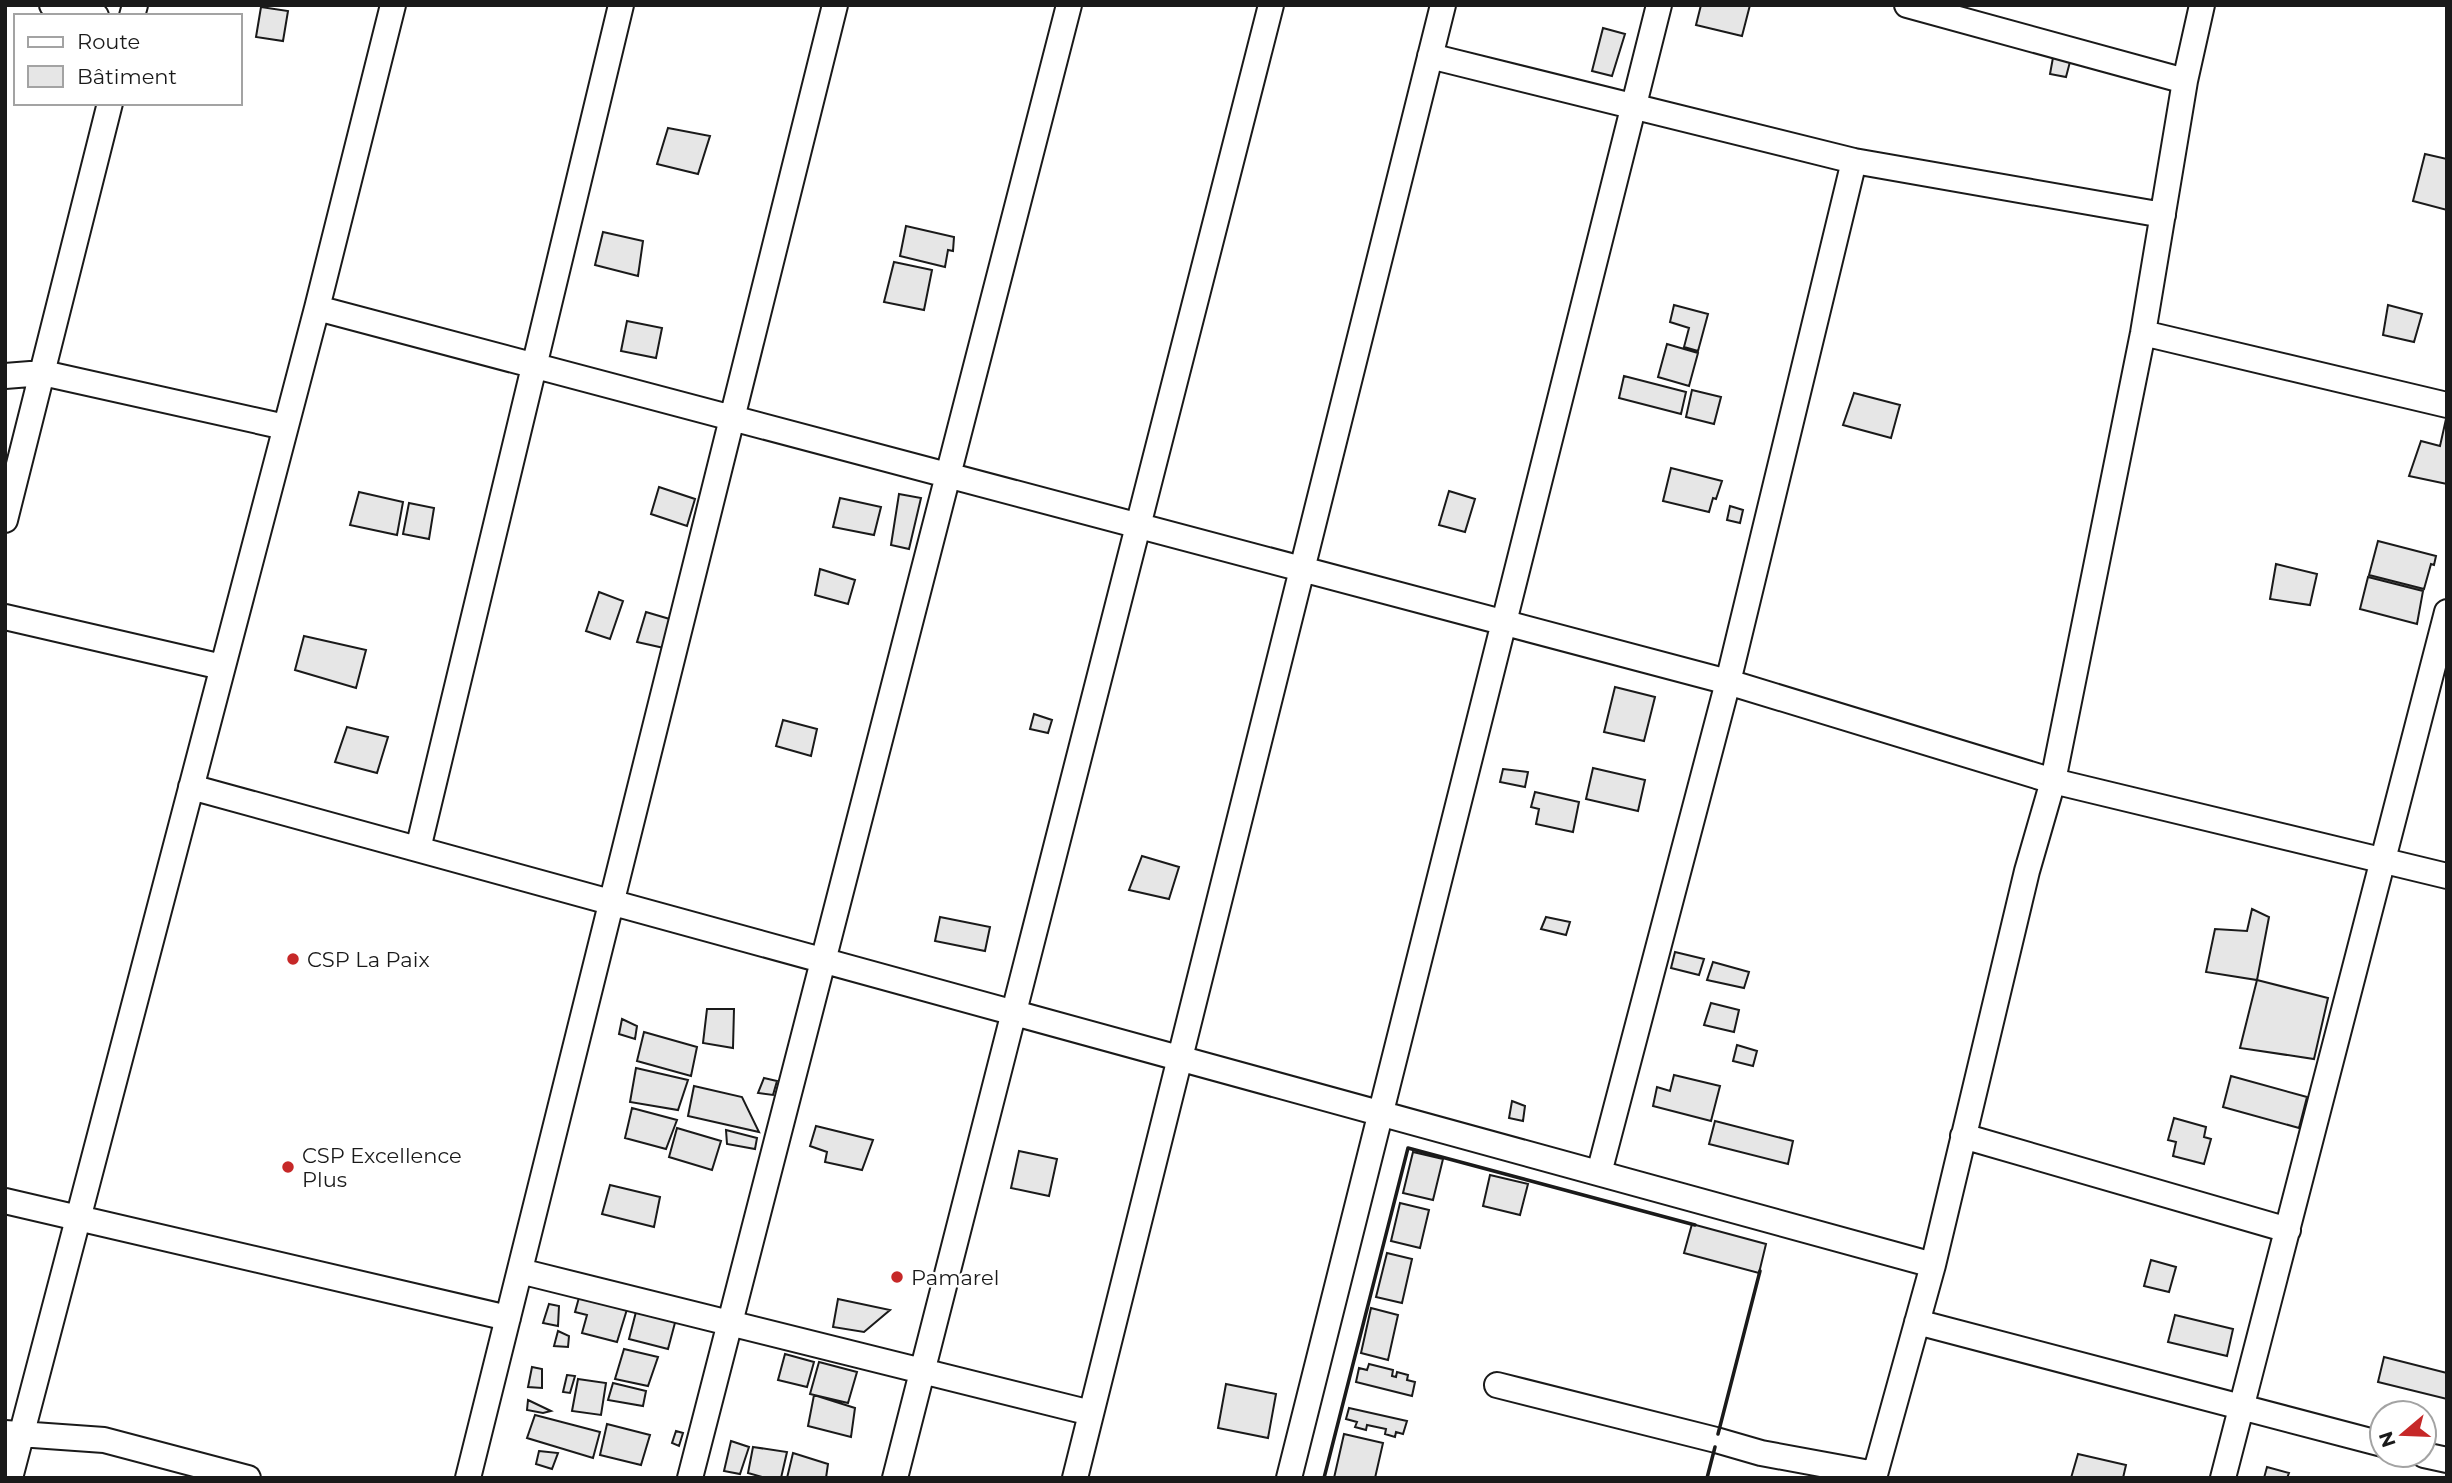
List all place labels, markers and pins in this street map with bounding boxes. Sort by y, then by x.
place label: CSP La Paix [307,947,430,972]
marker: CSP La Paix [285,951,301,967]
place label: CSP Excellence Plus [302,1143,462,1192]
marker: CSP Excellence Plus [280,1159,296,1175]
place label: Pamarel [911,1265,999,1290]
marker: Pamarel [889,1269,905,1285]

